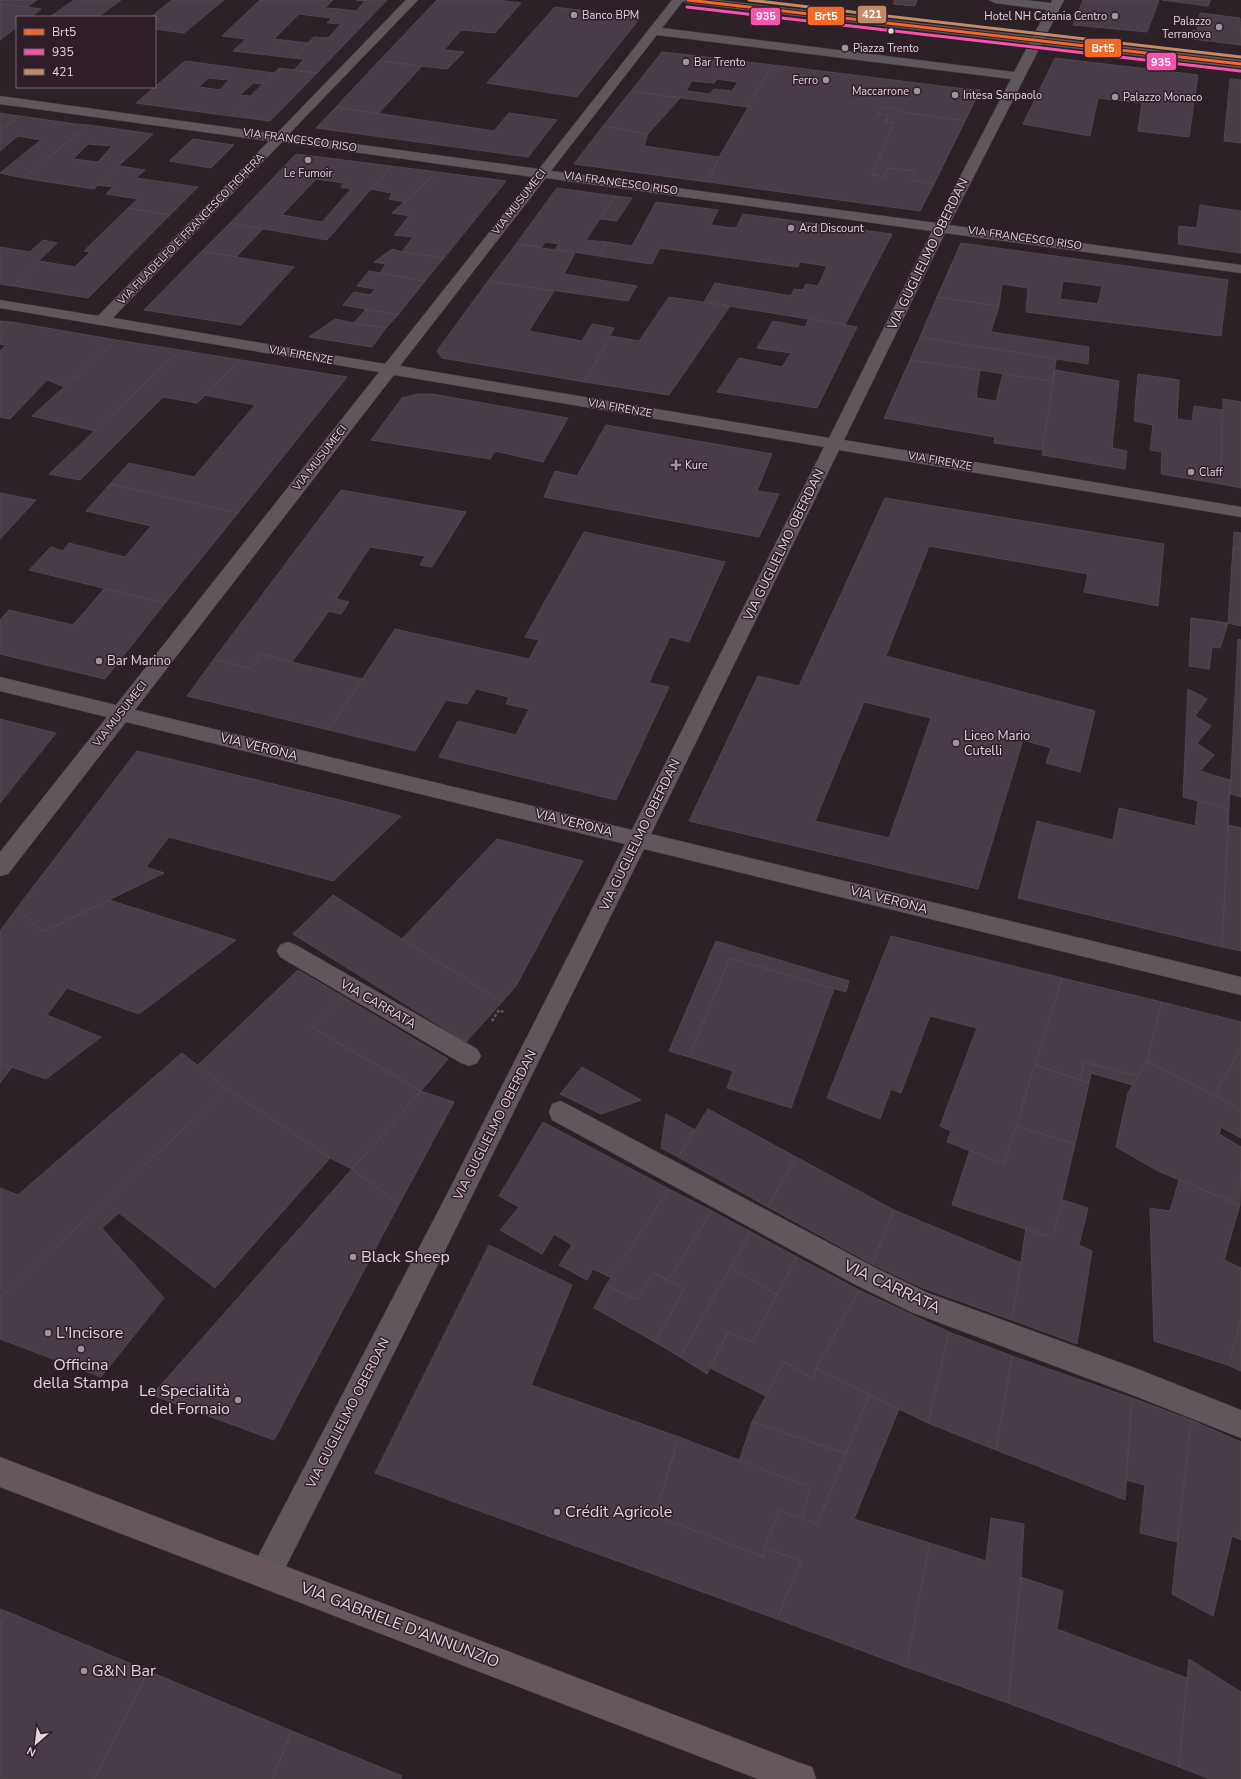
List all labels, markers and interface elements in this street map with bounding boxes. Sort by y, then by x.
line badge: 421 [857,5,887,24]
line badge: Brt5 [807,6,845,26]
line badge: 935 [750,7,781,26]
text: 421 [862,7,882,22]
place label: Banco BPM [582,8,639,23]
text: 935 [756,9,776,24]
text: Brt5 [814,9,838,24]
place label: Hotel NH Catania Centro [984,9,1107,24]
marker: Banco BPM [569,10,579,20]
marker: Hotel NH Catania Centro [1110,11,1120,21]
place label: Palazzo Terranova [1162,14,1211,42]
legend [16,16,156,88]
marker: Palazzo Terranova [1214,22,1224,32]
text: Brt5 [52,24,76,40]
unlabelled marker [886,26,896,36]
line badge: Brt5 [1084,38,1122,58]
place label: Piazza Trento [853,41,919,56]
text: Brt5 [1091,41,1115,56]
marker: Piazza Trento [840,43,850,53]
text: 935 [52,44,74,60]
line badge: 935 [1146,52,1177,71]
place label: Bar Trento [694,55,746,70]
text: 935 [1151,55,1171,70]
marker: Bar Trento [681,57,691,67]
text: 421 [52,64,74,80]
place label: Ferro [792,73,818,88]
marker: Ferro [821,75,831,85]
place label: Maccarrone [852,84,909,99]
marker: Maccarrone [912,86,922,96]
place label: Intesa Sanpaolo [963,88,1042,103]
marker: Intesa Sanpaolo [950,90,960,100]
place label: Palazzo Monaco [1123,90,1202,105]
marker: Palazzo Monaco [1110,92,1120,102]
street label: VIA FRANCESCO RISO [241,124,358,155]
street label: VIA FILADELFO E FRANCESCO FICHERA [114,150,268,309]
marker: Le Fumoir [303,155,313,165]
place label: Le Fumoir [284,166,332,181]
street label: VIA MUSUMECI [488,166,549,239]
street label: VIA FRANCESCO RISO [562,167,679,198]
street label: VIA GUGLIELMO OBERDAN [883,175,973,334]
place label: Ard Discount [799,221,864,236]
street label: VIA FRANCESCO RISO [966,222,1083,253]
marker: Ard Discount [786,223,796,233]
street label: VIA FIRENZE [267,342,334,368]
street label: VIA FIRENZE [586,395,653,421]
street label: VIA MUSUMECI [289,422,350,495]
street label: VIA FIRENZE [906,448,973,474]
place label: Kure [685,458,708,473]
marker: Kure [670,459,682,471]
place label: Claff [1199,465,1223,480]
street label: VIA GUGLIELMO OBERDAN [739,466,829,625]
marker: Claff [1186,467,1196,477]
place label: Bar Marino [107,652,171,670]
marker: Bar Marino [94,656,104,666]
street label: VIA MUSUMECI [89,678,150,751]
place label: Liceo Mario Cutelli [964,727,1030,760]
street label: VIA VERONA [217,728,300,765]
marker: Liceo Mario Cutelli [951,738,961,748]
street label: VIA GUGLIELMO OBERDAN [595,756,685,915]
street label: VIA VERONA [532,804,615,841]
street label: VIA VERONA [847,881,930,918]
street label: VIA CARRATA [336,974,420,1033]
street label: VIA GUGLIELMO OBERDAN [449,1047,541,1204]
place label: Black Sheep [361,1246,450,1268]
marker: Black Sheep [348,1252,358,1262]
street label: VIA CARRATA [839,1254,944,1319]
place label: L'Incisore [56,1322,123,1344]
marker: L'Incisore [43,1328,53,1338]
street label: VIA GUGLIELMO OBERDAN [302,1335,394,1492]
marker: Officina della Stampa [76,1344,86,1354]
place label: Officina della Stampa [33,1354,129,1394]
place label: Le Specialità del Fornaio [139,1380,230,1420]
marker: Le Specialità del Fornaio [233,1395,243,1405]
place label: Crédit Agricole [565,1501,672,1523]
marker: Crédit Agricole [552,1507,562,1517]
street label: VIA GABRIELE D'ANNUNZIO [297,1577,503,1673]
place label: G&N Bar [92,1660,156,1682]
marker: G&N Bar [79,1666,89,1676]
north arrow [16,1723,56,1763]
text: N [24,1743,39,1760]

